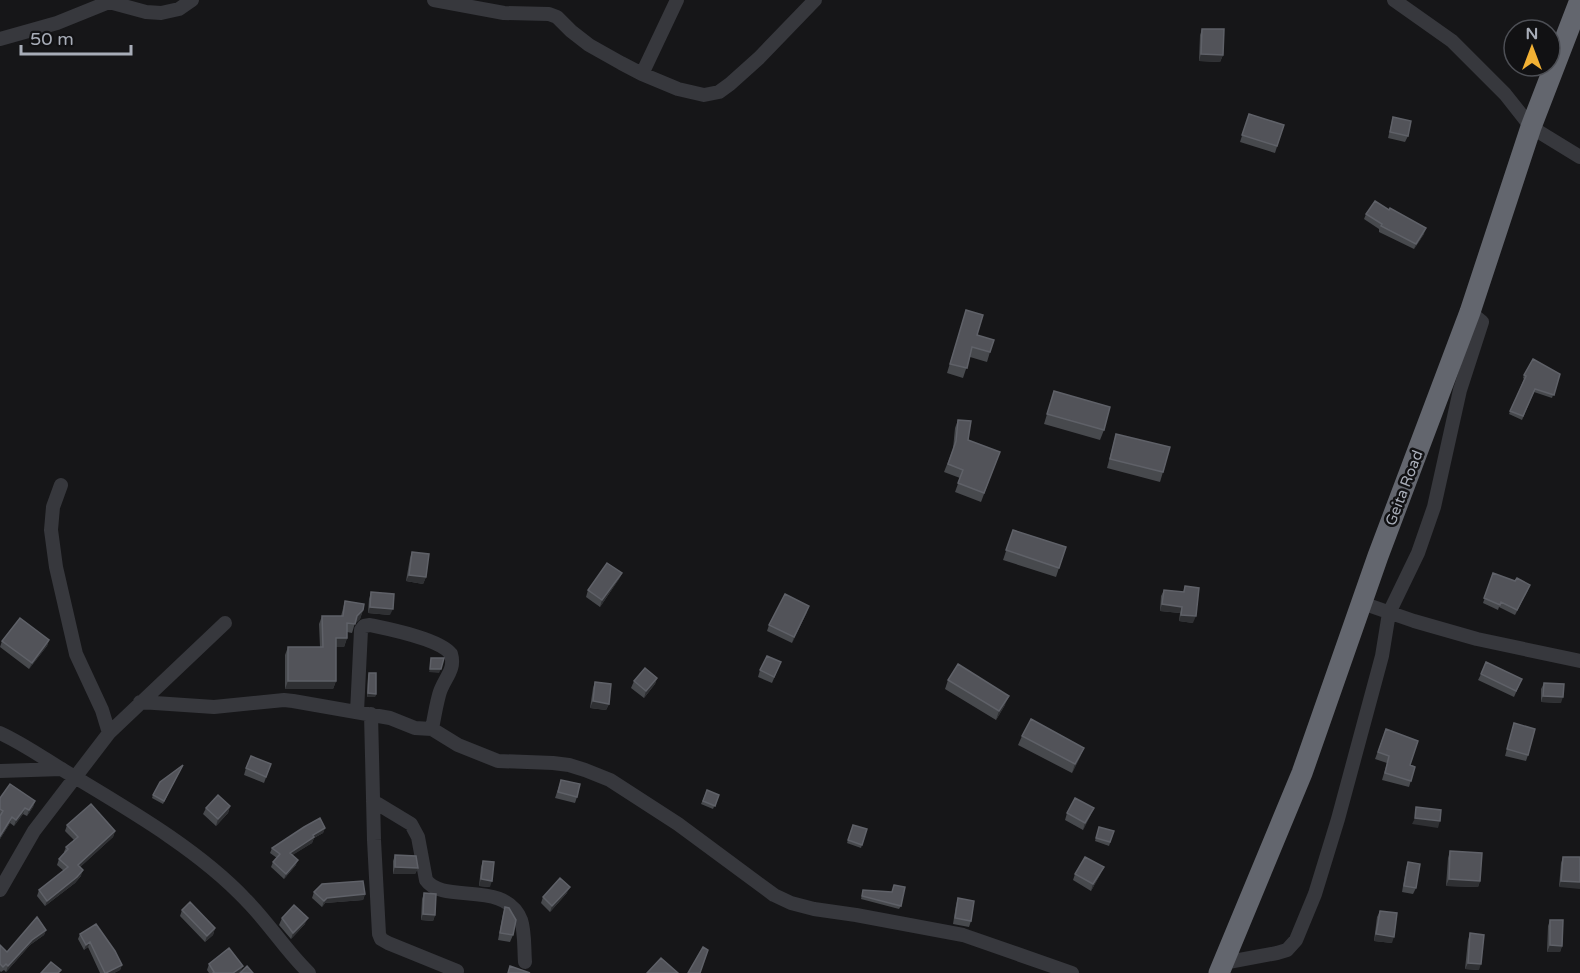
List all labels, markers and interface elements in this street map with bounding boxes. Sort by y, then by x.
scale bar [21,18,130,56]
north arrow [1502,18,1562,78]
text: N [1526,24,1538,44]
text: 50 m [30,28,74,50]
street label: Geita Road [1381,448,1427,528]

